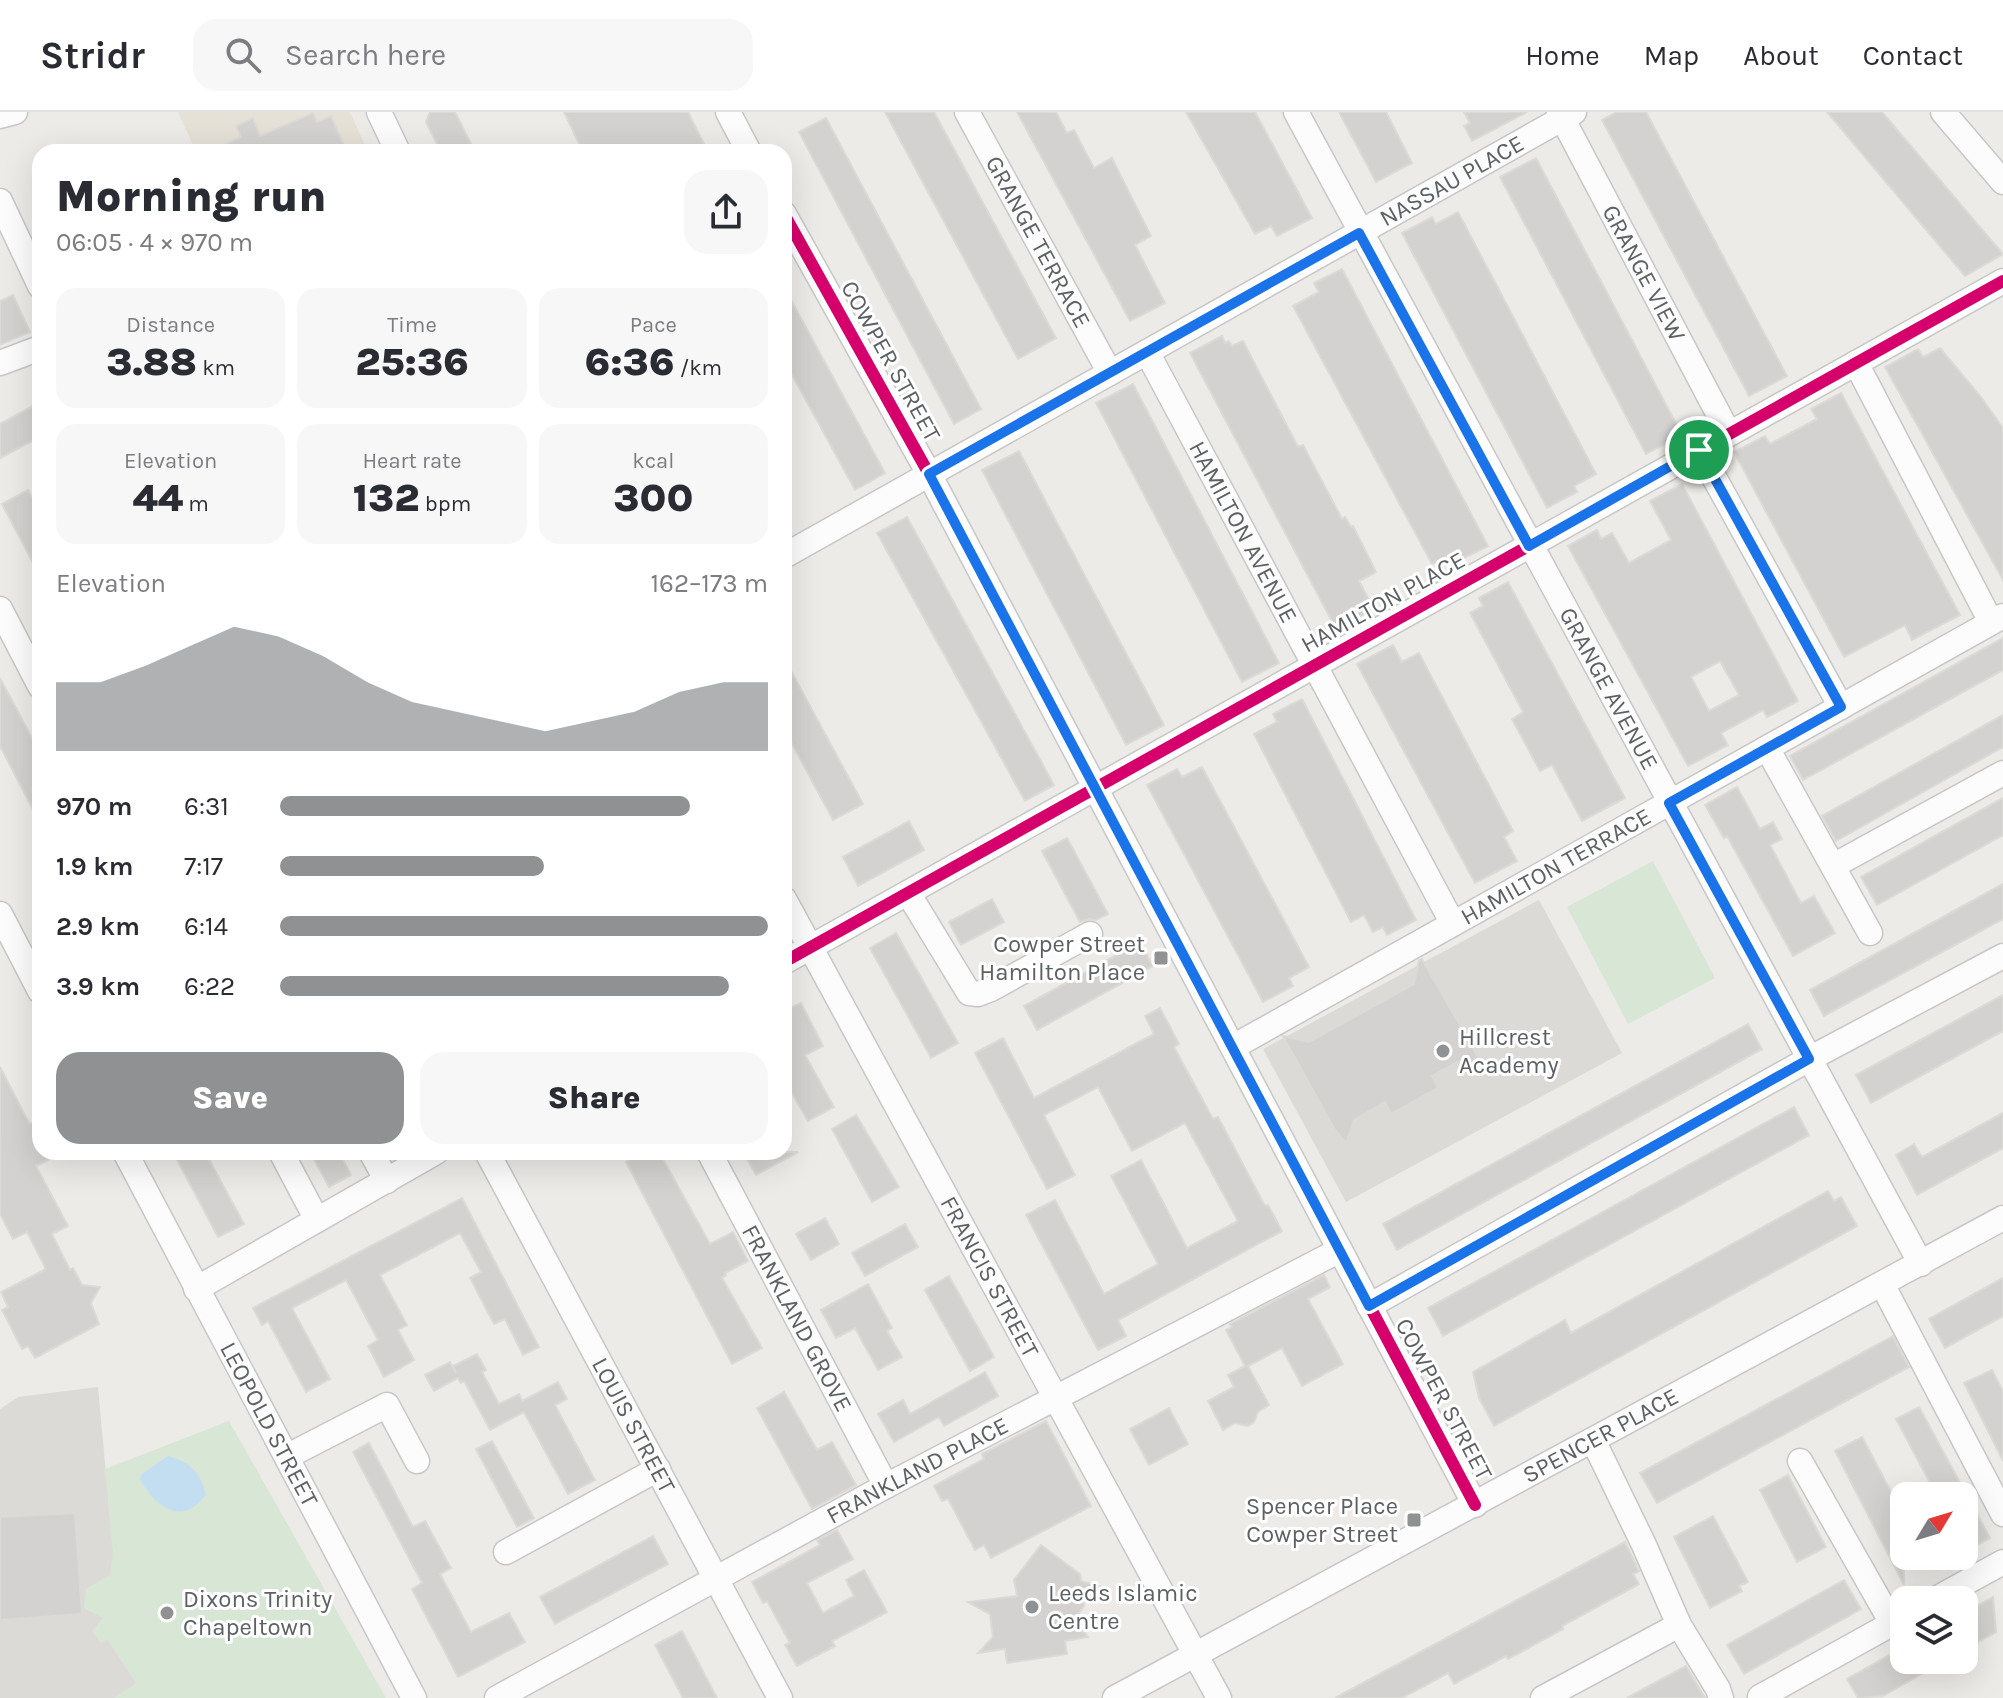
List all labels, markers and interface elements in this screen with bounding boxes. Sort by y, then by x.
search box [193,19,753,91]
text: Stridr [40,33,145,78]
icon: search [221,33,265,77]
text: Search here [285,37,446,73]
text: Home [1525,39,1600,72]
text: Map [1644,39,1699,72]
text: About [1743,39,1819,72]
text: Contact [1863,39,1963,72]
street label: NASSAU PLACE [1375,129,1529,232]
street label: GRANGE TERRACE [980,151,1097,333]
button: share [684,170,768,254]
text: Morning run [56,171,327,222]
street label: GRANGE VIEW [1597,200,1692,346]
text: 06:05 · 4 × 970 m [56,227,253,258]
street label: COWPER STREET [835,276,947,446]
text: Distance [126,312,215,338]
text: Time [387,312,437,338]
text: Pace [630,312,677,338]
text: 3.88 [106,338,197,385]
text: 25:36 [355,338,469,385]
text: 6:36 [584,338,675,385]
text: km [197,355,235,381]
text: /km [675,355,722,381]
pin [1665,416,1733,484]
icon: arrive [1677,428,1721,472]
street label: HAMILTON AVENUE [1183,436,1303,628]
text: Elevation [124,448,217,474]
text: Heart rate [362,448,462,474]
text: kcal [632,448,674,474]
text: 44 [132,474,183,521]
text: 132 [353,474,420,521]
text: 300 [613,474,693,521]
text: m [183,491,209,517]
text: bpm [420,491,471,517]
street label: HAMILTON PLACE [1296,545,1470,659]
text: Elevation [56,568,166,599]
text: 162–173 m [651,568,768,599]
street label: GRANGE AVENUE [1553,602,1664,775]
text: 970 m [56,791,133,822]
text: 6:31 [184,791,229,822]
street label: HAMILTON TERRACE [1456,802,1656,931]
text: 1.9 km [56,851,133,882]
text: 7:17 [184,851,223,882]
text: 2.9 km [56,911,140,942]
text: 6:14 [184,911,228,942]
place label: Cowper Street Hamilton Place [979,930,1145,986]
marker: Cowper Street Hamilton Place [1152,949,1170,967]
text: 3.9 km [56,971,140,1002]
text: 6:22 [184,971,235,1002]
place label: Hillcrest Academy [1459,1023,1559,1079]
marker: Hillcrest Academy [1434,1042,1452,1060]
button: Save [56,1052,404,1144]
button: Share [420,1052,768,1144]
street label: FRANCIS STREET [934,1191,1045,1362]
street label: FRANKLAND GROVE [736,1220,858,1416]
street label: COWPER STREET [1390,1313,1498,1485]
street label: LEOPOLD STREET [214,1337,324,1511]
street label: LOUIS STREET [586,1353,681,1498]
street label: SPENCER PLACE [1518,1382,1683,1489]
street label: FRANKLAND PLACE [821,1411,1013,1530]
north arrow [1890,1482,1978,1570]
map controls [1890,1482,1978,1674]
place label: Spencer Place Cowper Street [1246,1492,1398,1548]
marker: Spencer Place Cowper Street [1405,1511,1423,1529]
place label: Leeds Islamic Centre [1048,1579,1198,1635]
place label: Dixons Trinity Chapeltown [183,1585,332,1641]
button: layers [1890,1586,1978,1674]
marker: Leeds Islamic Centre [1023,1598,1041,1616]
marker: Dixons Trinity Chapeltown [158,1604,176,1622]

